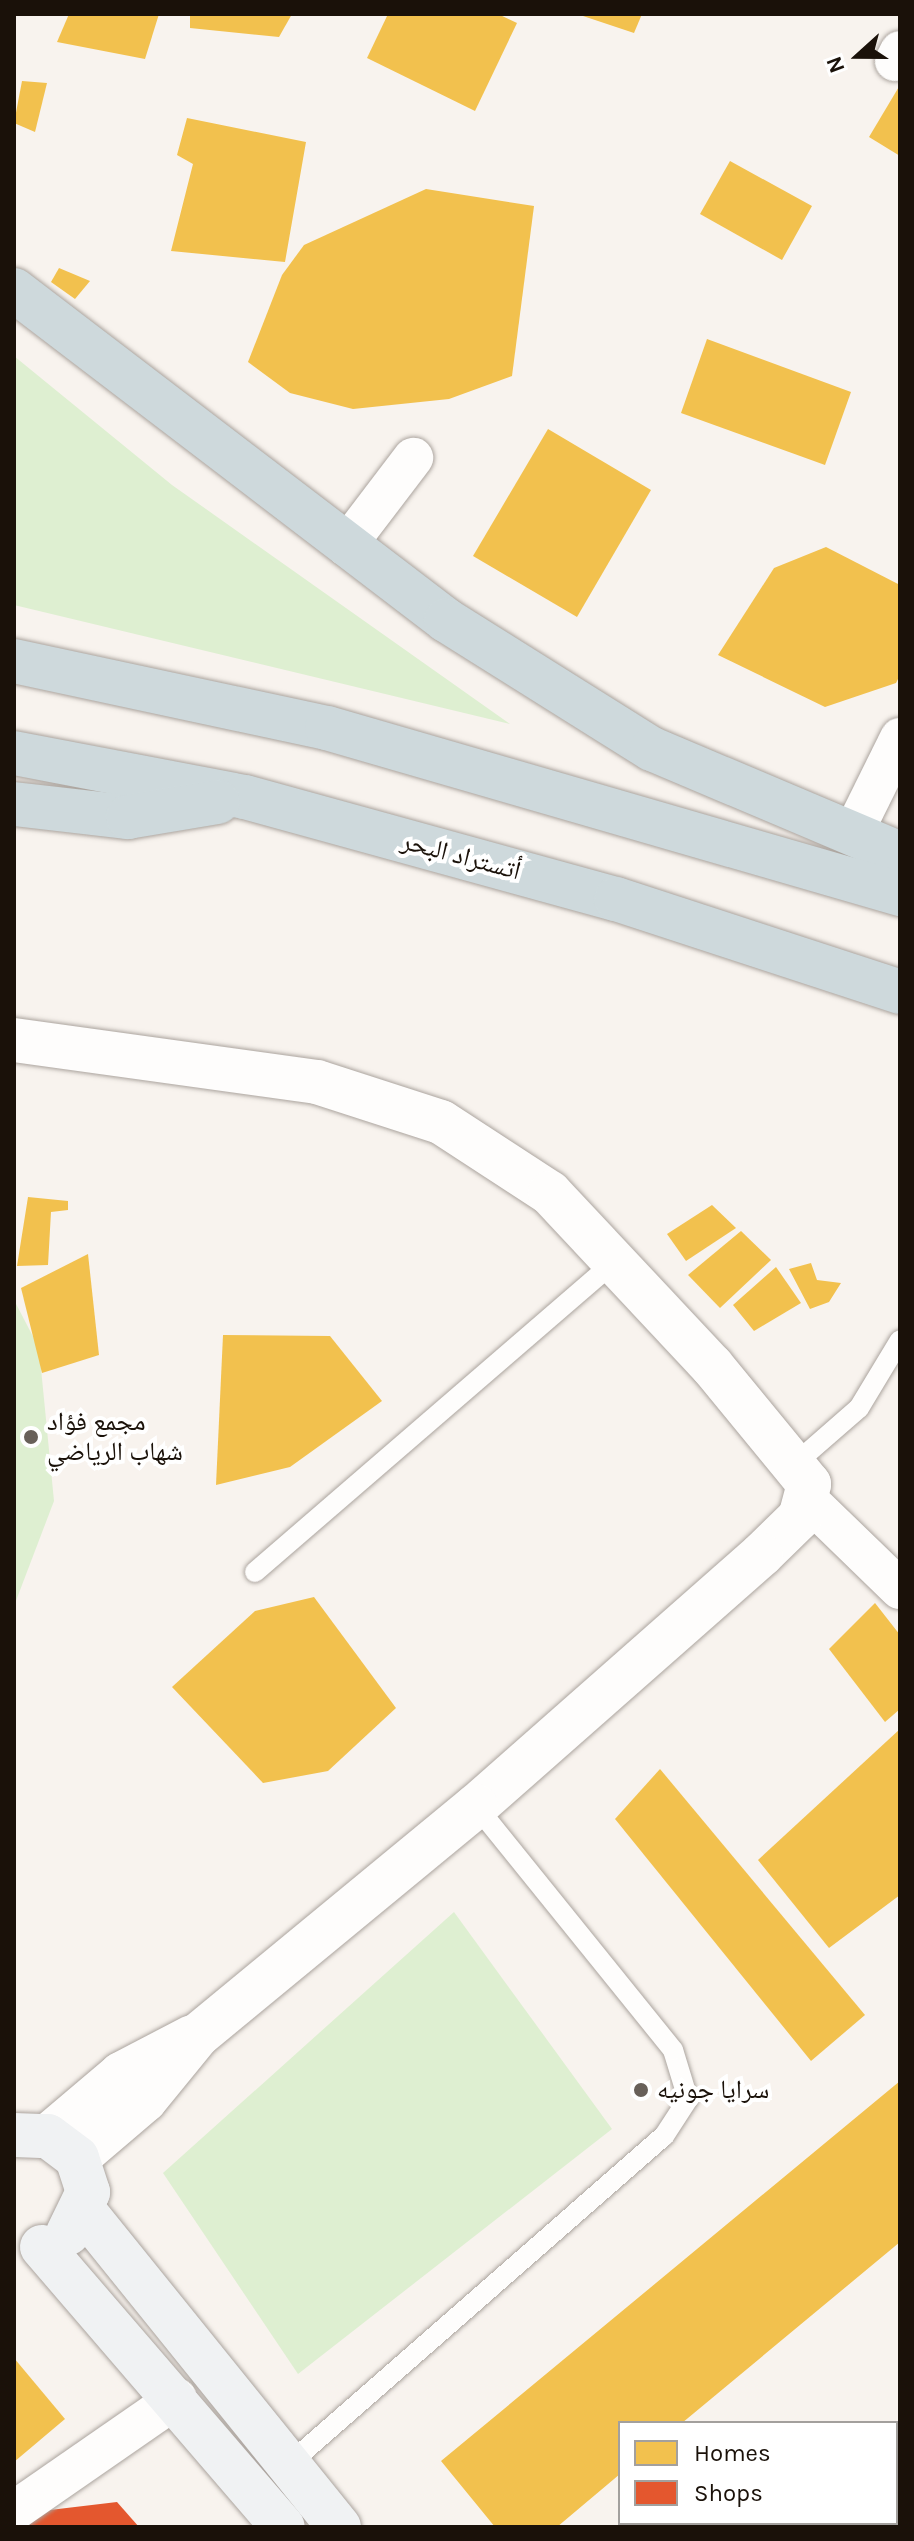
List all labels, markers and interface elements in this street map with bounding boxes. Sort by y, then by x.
north arrow [818,16,898,96]
text: N [821,53,851,77]
street label: أتستراد البحر [398,825,524,887]
place label: مجمع فؤاد شهاب الرياضي [47,1406,183,1468]
marker: مجمع فؤاد شهاب الرياضي [22,1428,40,1446]
place label: سرايا جونيه [657,2074,769,2106]
marker: سرايا جونيه [632,2081,650,2099]
legend [618,2421,898,2525]
text: Homes [694,2439,771,2467]
text: Shops [694,2479,763,2507]

